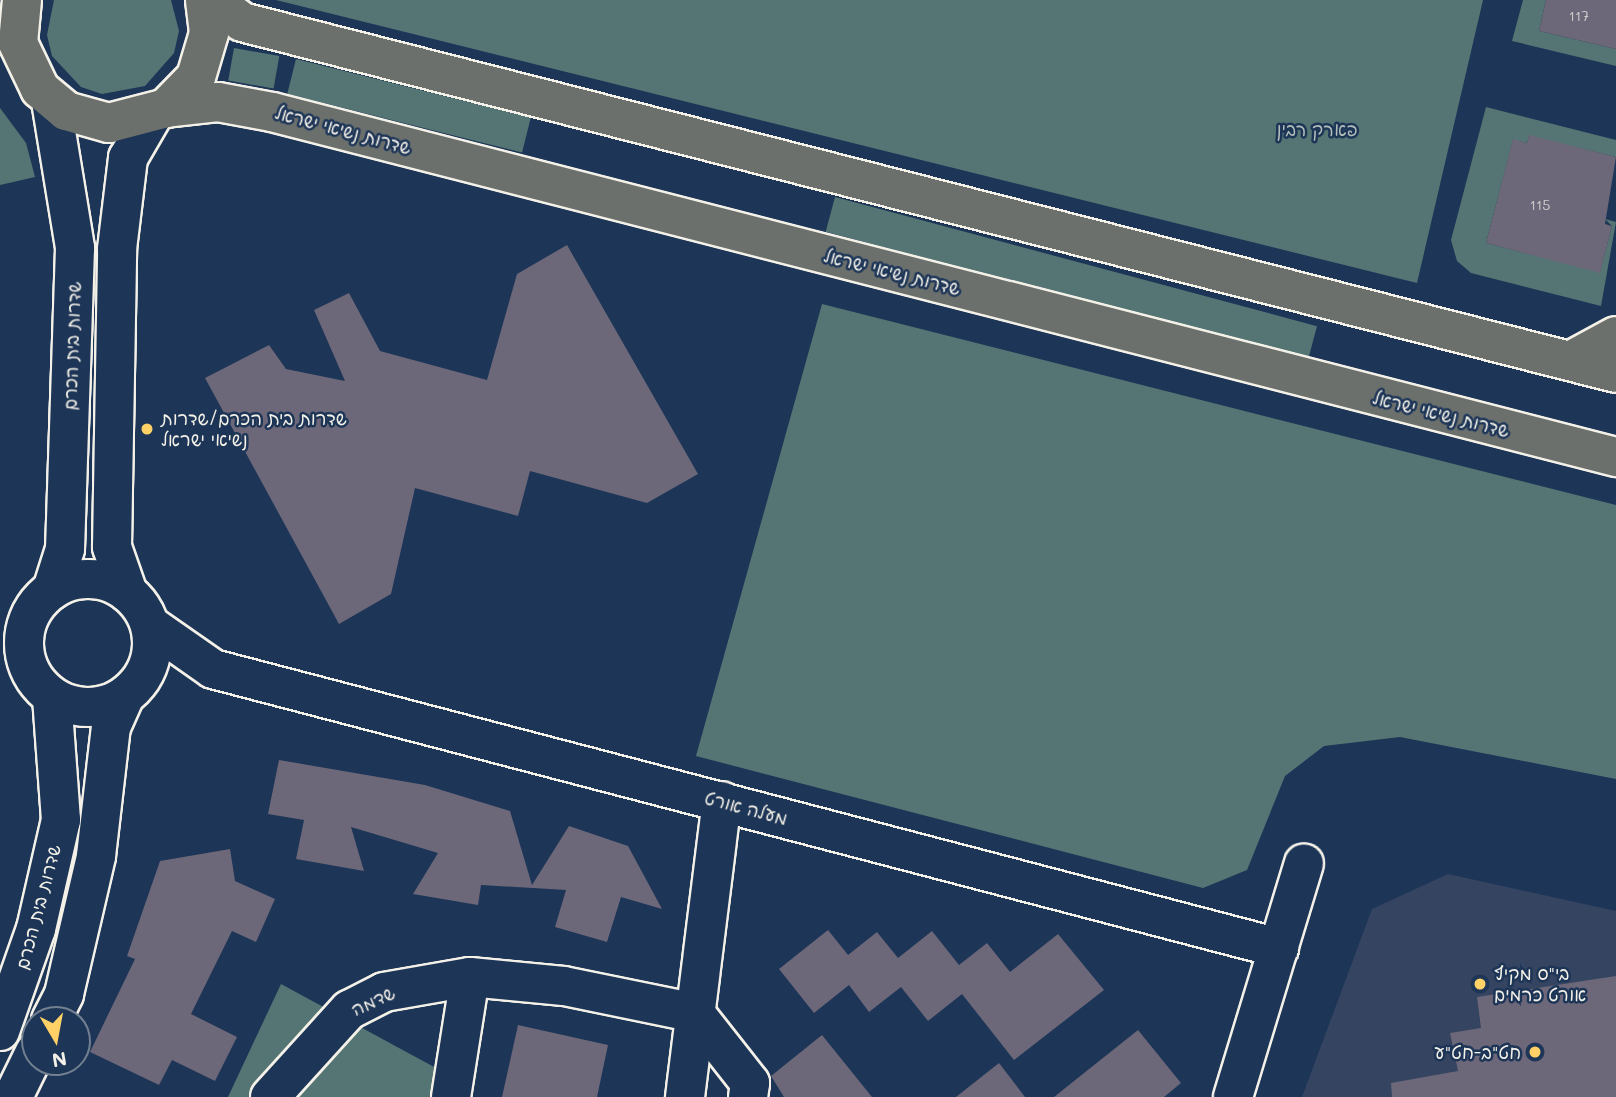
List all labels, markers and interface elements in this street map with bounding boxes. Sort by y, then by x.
house number: 117 [1569,8,1589,24]
street label: שדרות נשיאי ישראל [273,101,413,159]
park label: פארק רבין [1276,118,1358,140]
house number: 115 [1530,197,1550,213]
street label: שדרות נשיאי ישראל [821,245,963,299]
street label: שדרות בית הכרם [59,281,85,411]
street label: שדרות נשיאי ישראל [1370,387,1512,441]
place label: שדרות בית הכרם/שדרות נשיאי ישראל [161,408,347,450]
marker: שדרות בית הכרם/שדרות נשיאי ישראל [139,421,155,437]
street label: מעלה אורט [702,787,790,829]
street label: שדרות בית הכרם [11,842,65,972]
place label: בי"ס מקיף אורט כרמים [1494,963,1586,1006]
marker: בי"ס מקיף אורט כרמים [1472,976,1488,992]
street label: שדמה [348,982,398,1020]
north arrow [21,1006,91,1076]
place label: חט"ב-חט"ע [1434,1041,1521,1063]
marker: חט"ב-חט"ע [1527,1044,1543,1060]
text: N [50,1047,69,1074]

